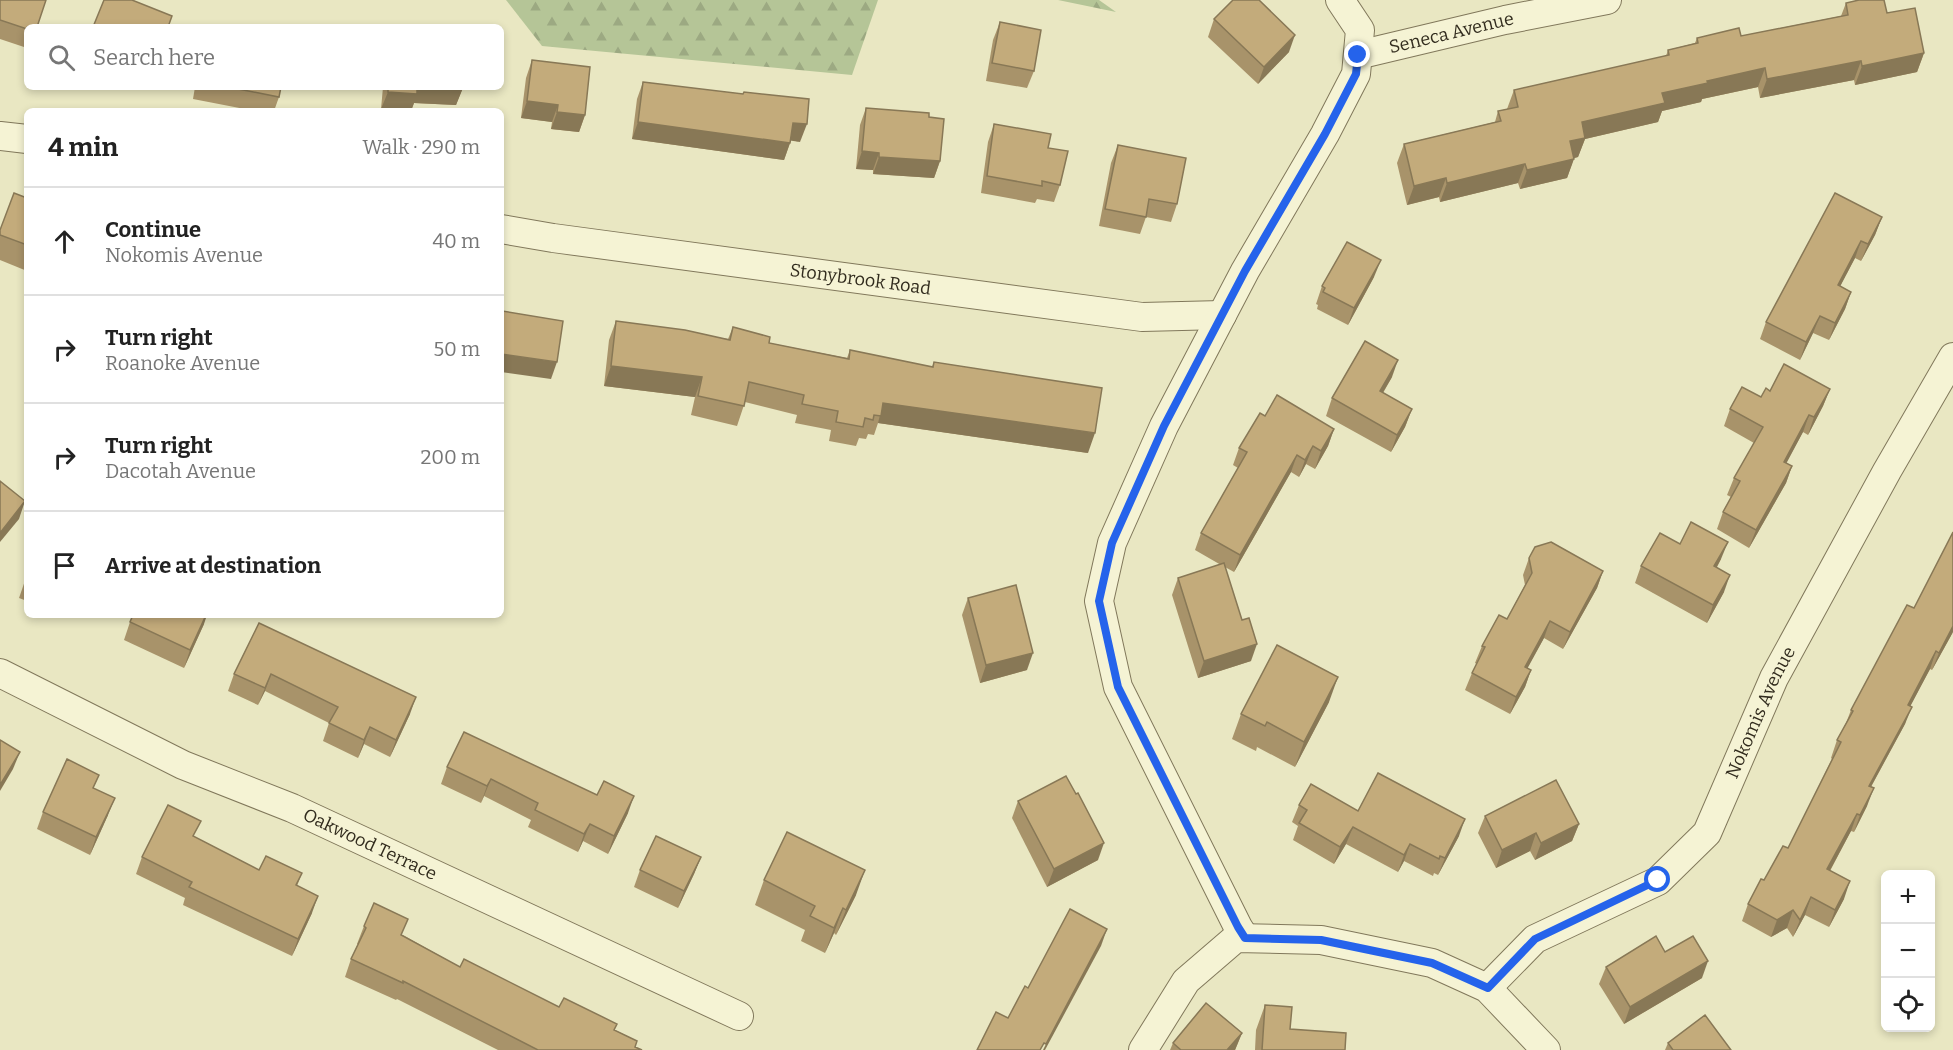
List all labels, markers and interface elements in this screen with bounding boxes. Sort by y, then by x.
street label: Seneca Avenue [1387,8,1516,58]
search box [24,24,504,90]
icon: search [45,41,78,74]
route end [1344,41,1370,67]
text: Search here [93,44,215,71]
text: 4 min [48,132,118,163]
text: Walk · 290 m [362,135,480,159]
text: Continue [105,216,201,243]
icon: ahead [48,225,81,258]
text: 40 m [432,229,480,253]
text: Nokomis Avenue [105,243,263,267]
street label: Stonybrook Road [788,259,933,300]
text: Turn right [105,324,213,351]
icon: right [48,333,81,366]
text: 50 m [433,337,480,361]
text: Roanoke Avenue [105,351,260,375]
text: Turn right [105,432,213,459]
icon: right [48,441,81,474]
text: 200 m [420,445,480,469]
text: Dacotah Avenue [105,459,256,483]
icon: arrive [48,549,81,582]
text: Arrive at destination [105,552,321,579]
street label: Nokomis Avenue [1721,643,1800,782]
street label: Oakwood Terrace [300,804,440,885]
route start [1644,866,1670,892]
map controls [1881,870,1935,1032]
button: + [1881,870,1935,924]
button: − [1881,924,1935,978]
button: locate [1881,978,1935,1032]

